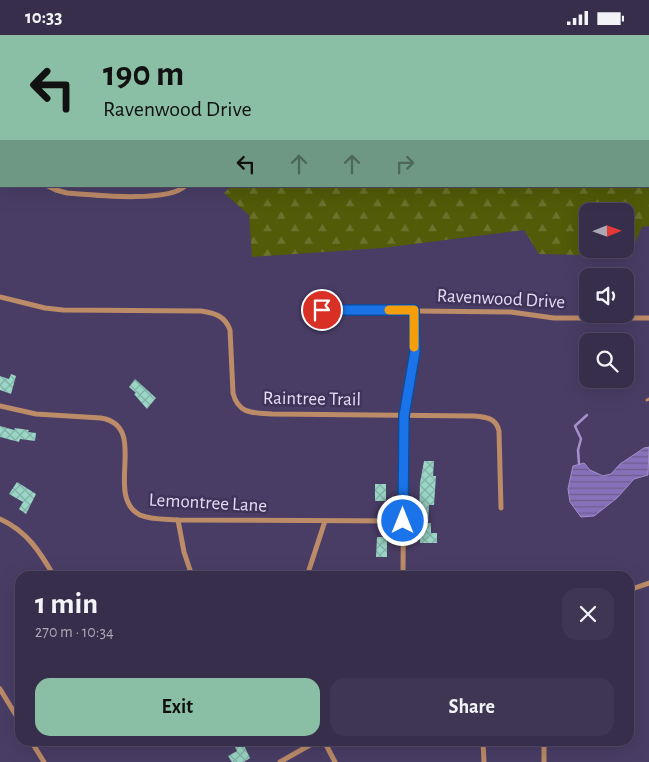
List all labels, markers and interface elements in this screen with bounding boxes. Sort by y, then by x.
text: 10:33 [25,8,62,27]
icon: left [20,55,85,120]
text: 190 m [103,57,184,92]
text: Ravenwood Drive [103,98,252,120]
icon: left [232,150,260,178]
icon: ahead [285,150,313,178]
icon: ahead [338,150,366,178]
icon: right [391,150,419,178]
north arrow [579,203,634,257]
map controls [579,203,634,388]
button: sound [579,268,634,323]
street label: Ravenwood Drive [436,286,566,312]
pin [301,289,343,331]
icon: arrive [308,296,336,324]
button: search [579,333,634,388]
street label: Raintree Trail [263,389,361,409]
street label: Lemontree Lane [148,490,268,516]
position arrow [376,494,428,546]
button: close [562,588,614,640]
text: 1 min [35,589,98,619]
text: 270 m · 10:34 [35,624,114,640]
button: Exit [35,678,320,736]
button: Share [330,678,614,736]

